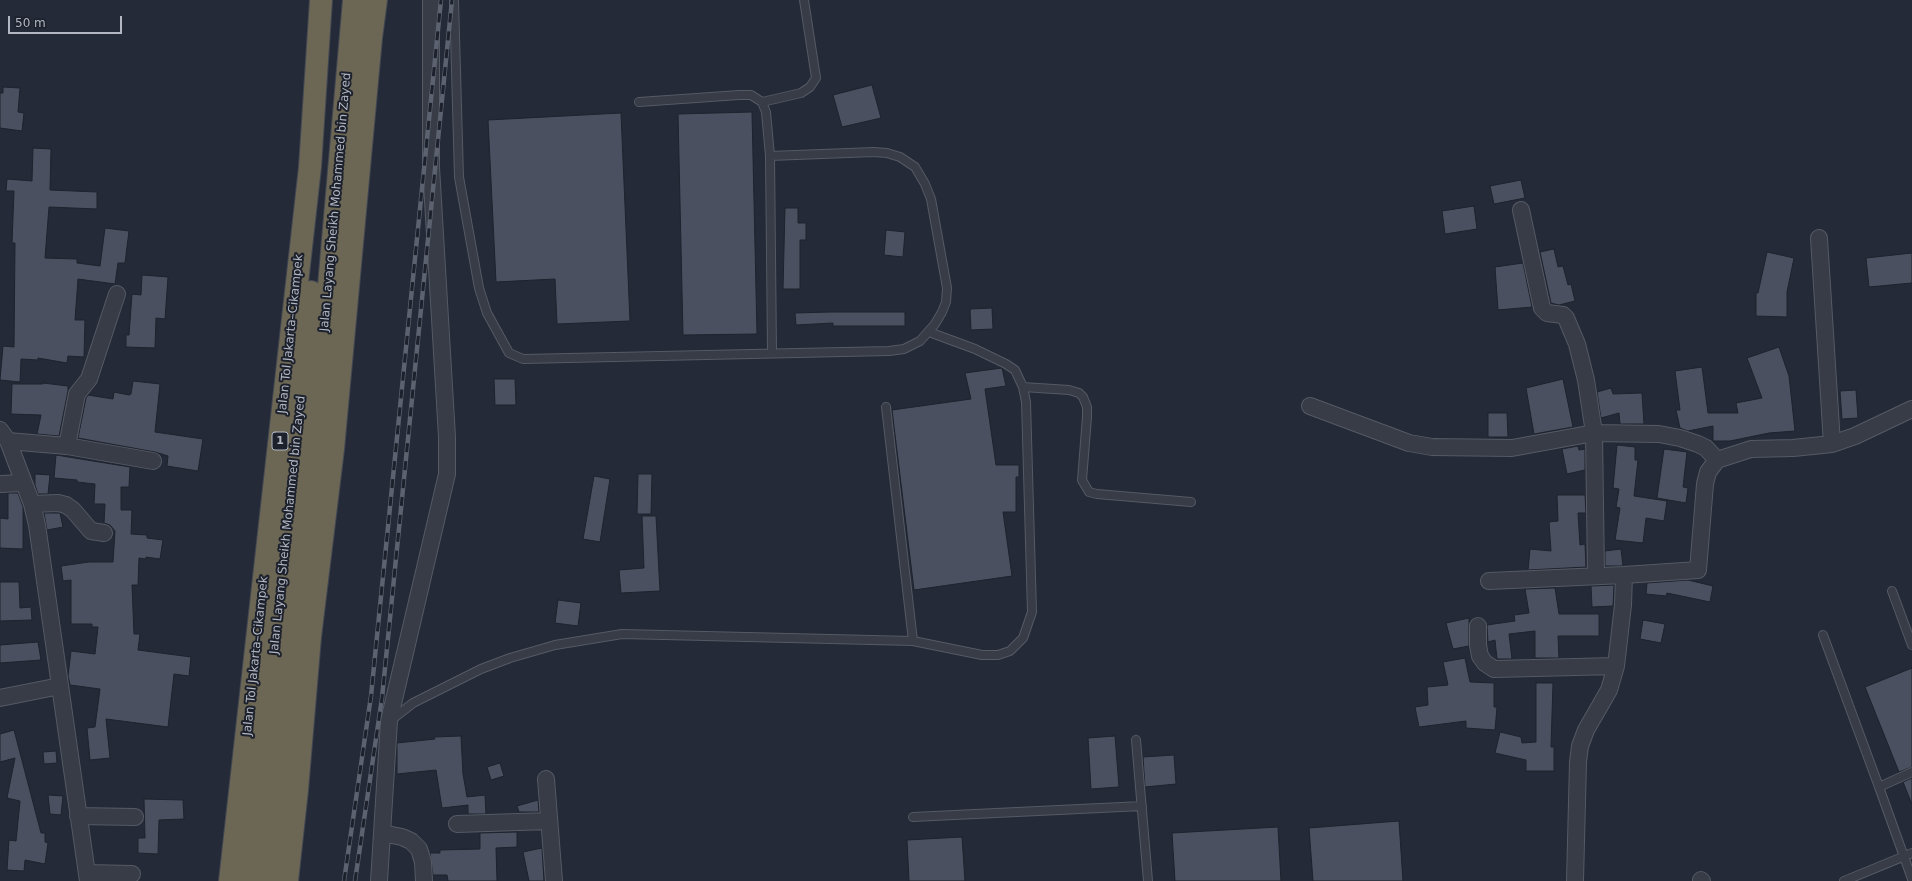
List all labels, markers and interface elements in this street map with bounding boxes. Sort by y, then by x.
scale bar [10,8,124,34]
text: 50 m [15,16,46,30]
street label: Jalan Layang Sheikh Mohammed bin Zayed [318,72,354,332]
street label: Jalan Tol Jakarta–Cikampek [275,254,307,414]
street label: Jalan Layang Sheikh Mohammed bin Zayed [267,395,309,655]
road number: 1 [272,432,288,450]
street label: Jalan Tol Jakarta–Cikampek [240,576,272,736]

